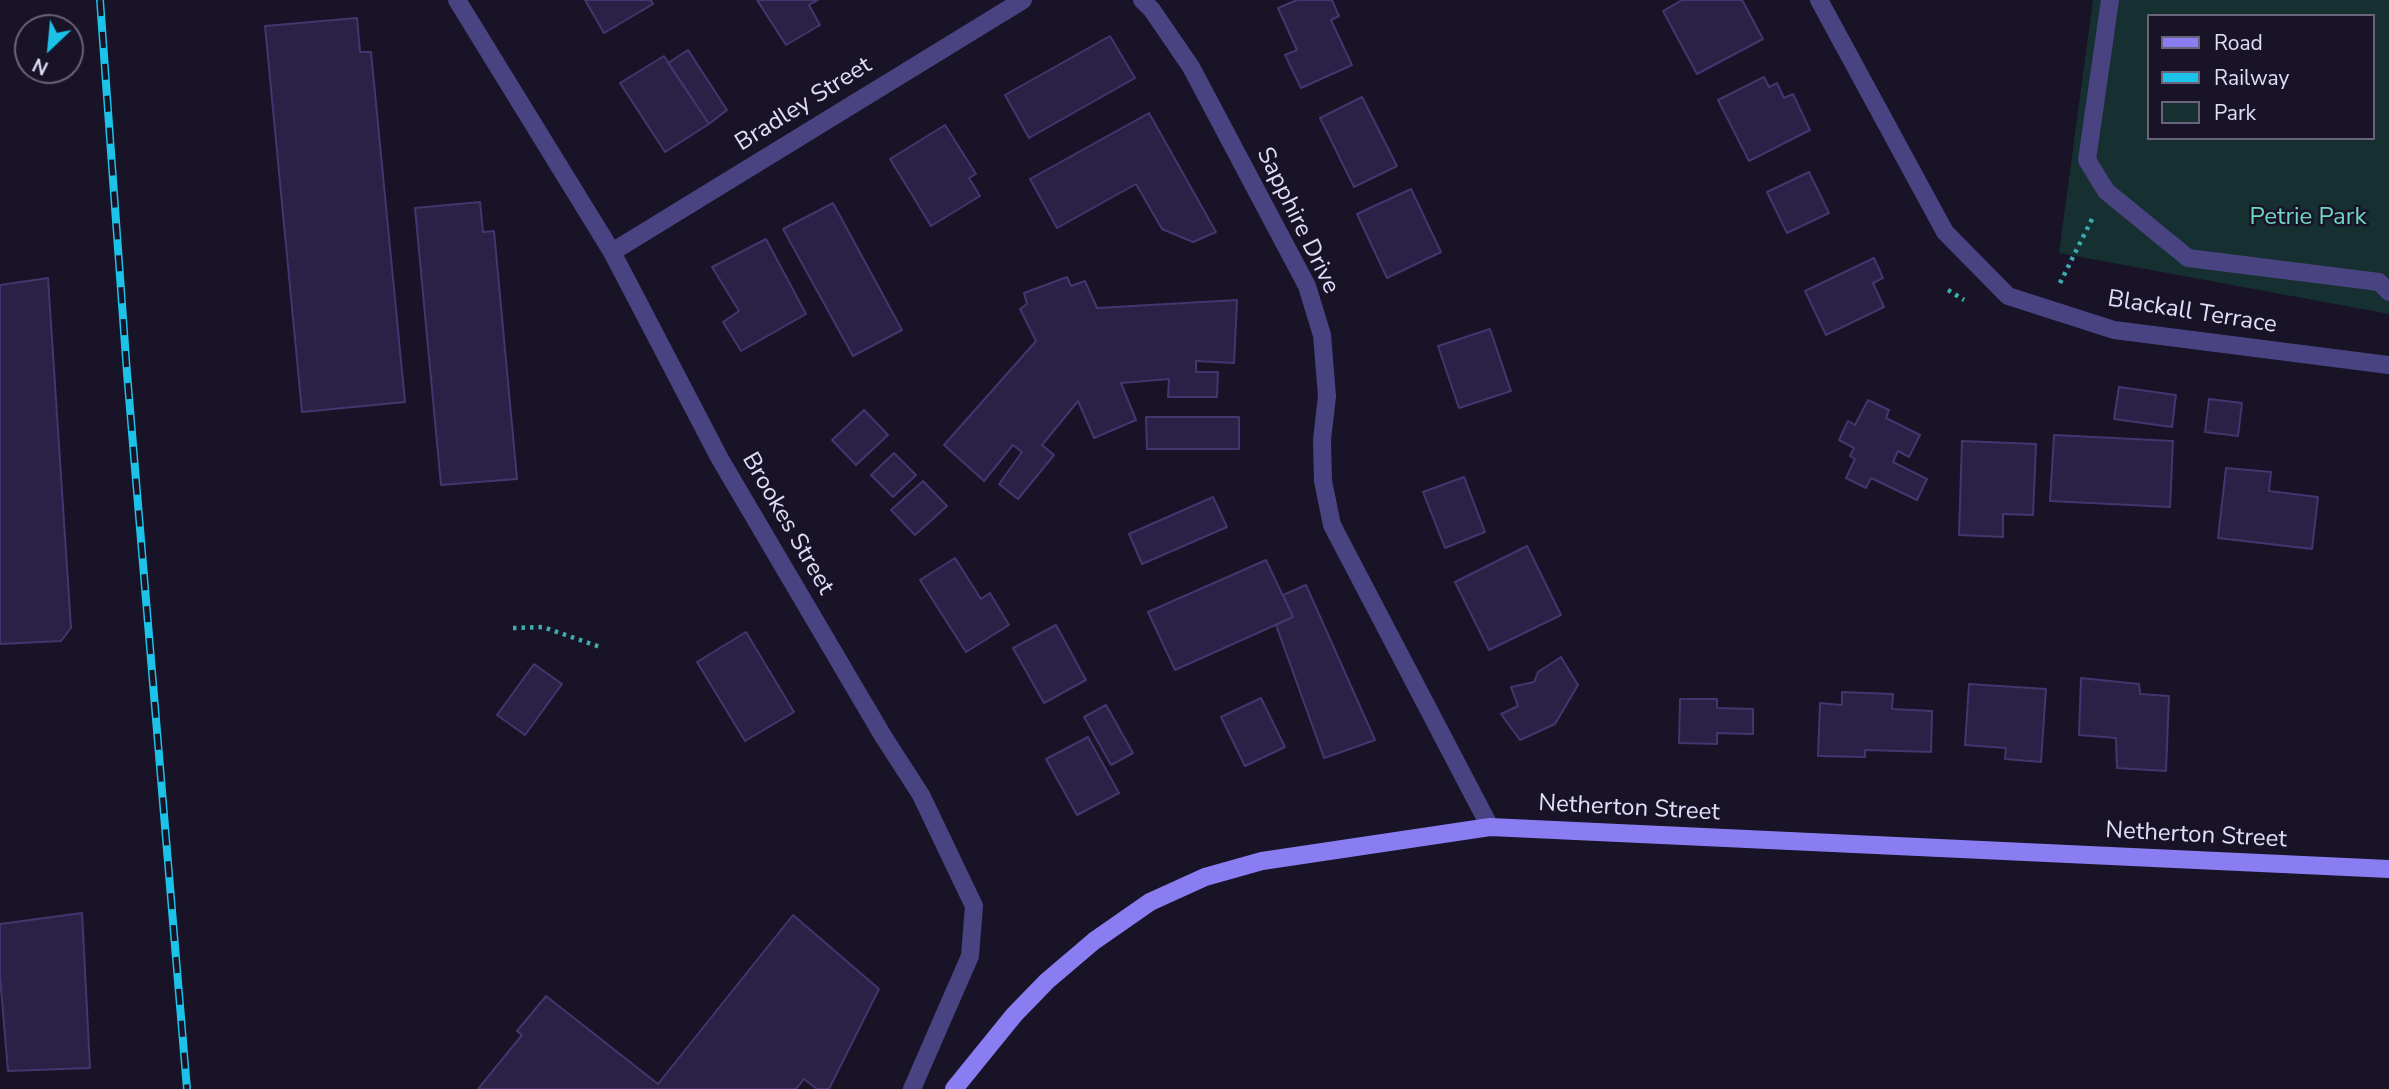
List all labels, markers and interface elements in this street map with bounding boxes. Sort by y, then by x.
north arrow [14,14,84,84]
legend [2148,14,2375,140]
text: Road [2214,29,2263,57]
text: N [29,51,53,81]
street label: Bradley Street [731,52,877,158]
text: Railway [2214,64,2289,92]
text: Park [2214,99,2256,127]
street label: Sapphire Drive [1249,143,1345,299]
park label: Petrie Park [2250,204,2366,232]
street label: Blackall Terrace [2105,285,2279,341]
street label: Brookes Street [735,448,839,600]
street label: Netherton Street [1538,790,1720,828]
street label: Netherton Street [2105,817,2287,855]

